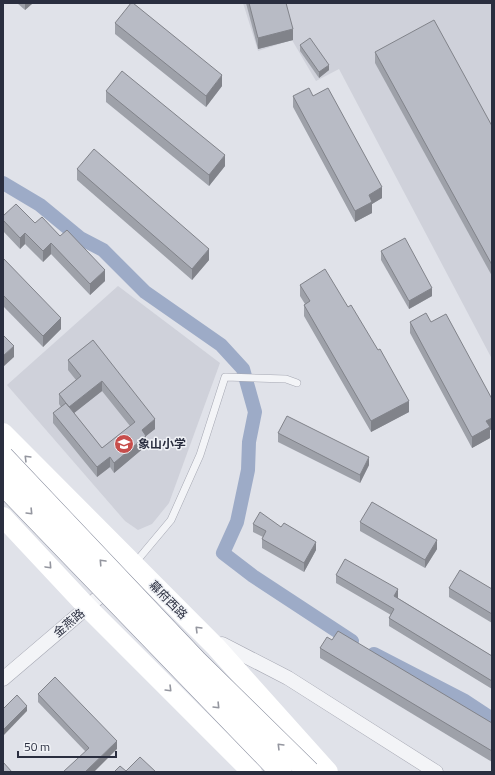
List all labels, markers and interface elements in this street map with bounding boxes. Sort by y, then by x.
school or university icon: 象山小学 [113,433,135,455]
place label: 象山小学 [138,434,186,453]
one-way arrow [24,455,32,463]
one-way arrow [25,507,33,515]
one-way arrow [100,559,107,566]
one-way arrow [44,561,52,569]
street label: 幕府西路 [145,576,192,623]
street label: 金燕路 [49,604,89,641]
one-way arrow [195,627,203,634]
one-way arrow [164,684,172,692]
one-way arrow [212,701,220,709]
scale bar [18,733,116,759]
text: 50 m [24,737,50,756]
one-way arrow [277,743,285,750]

